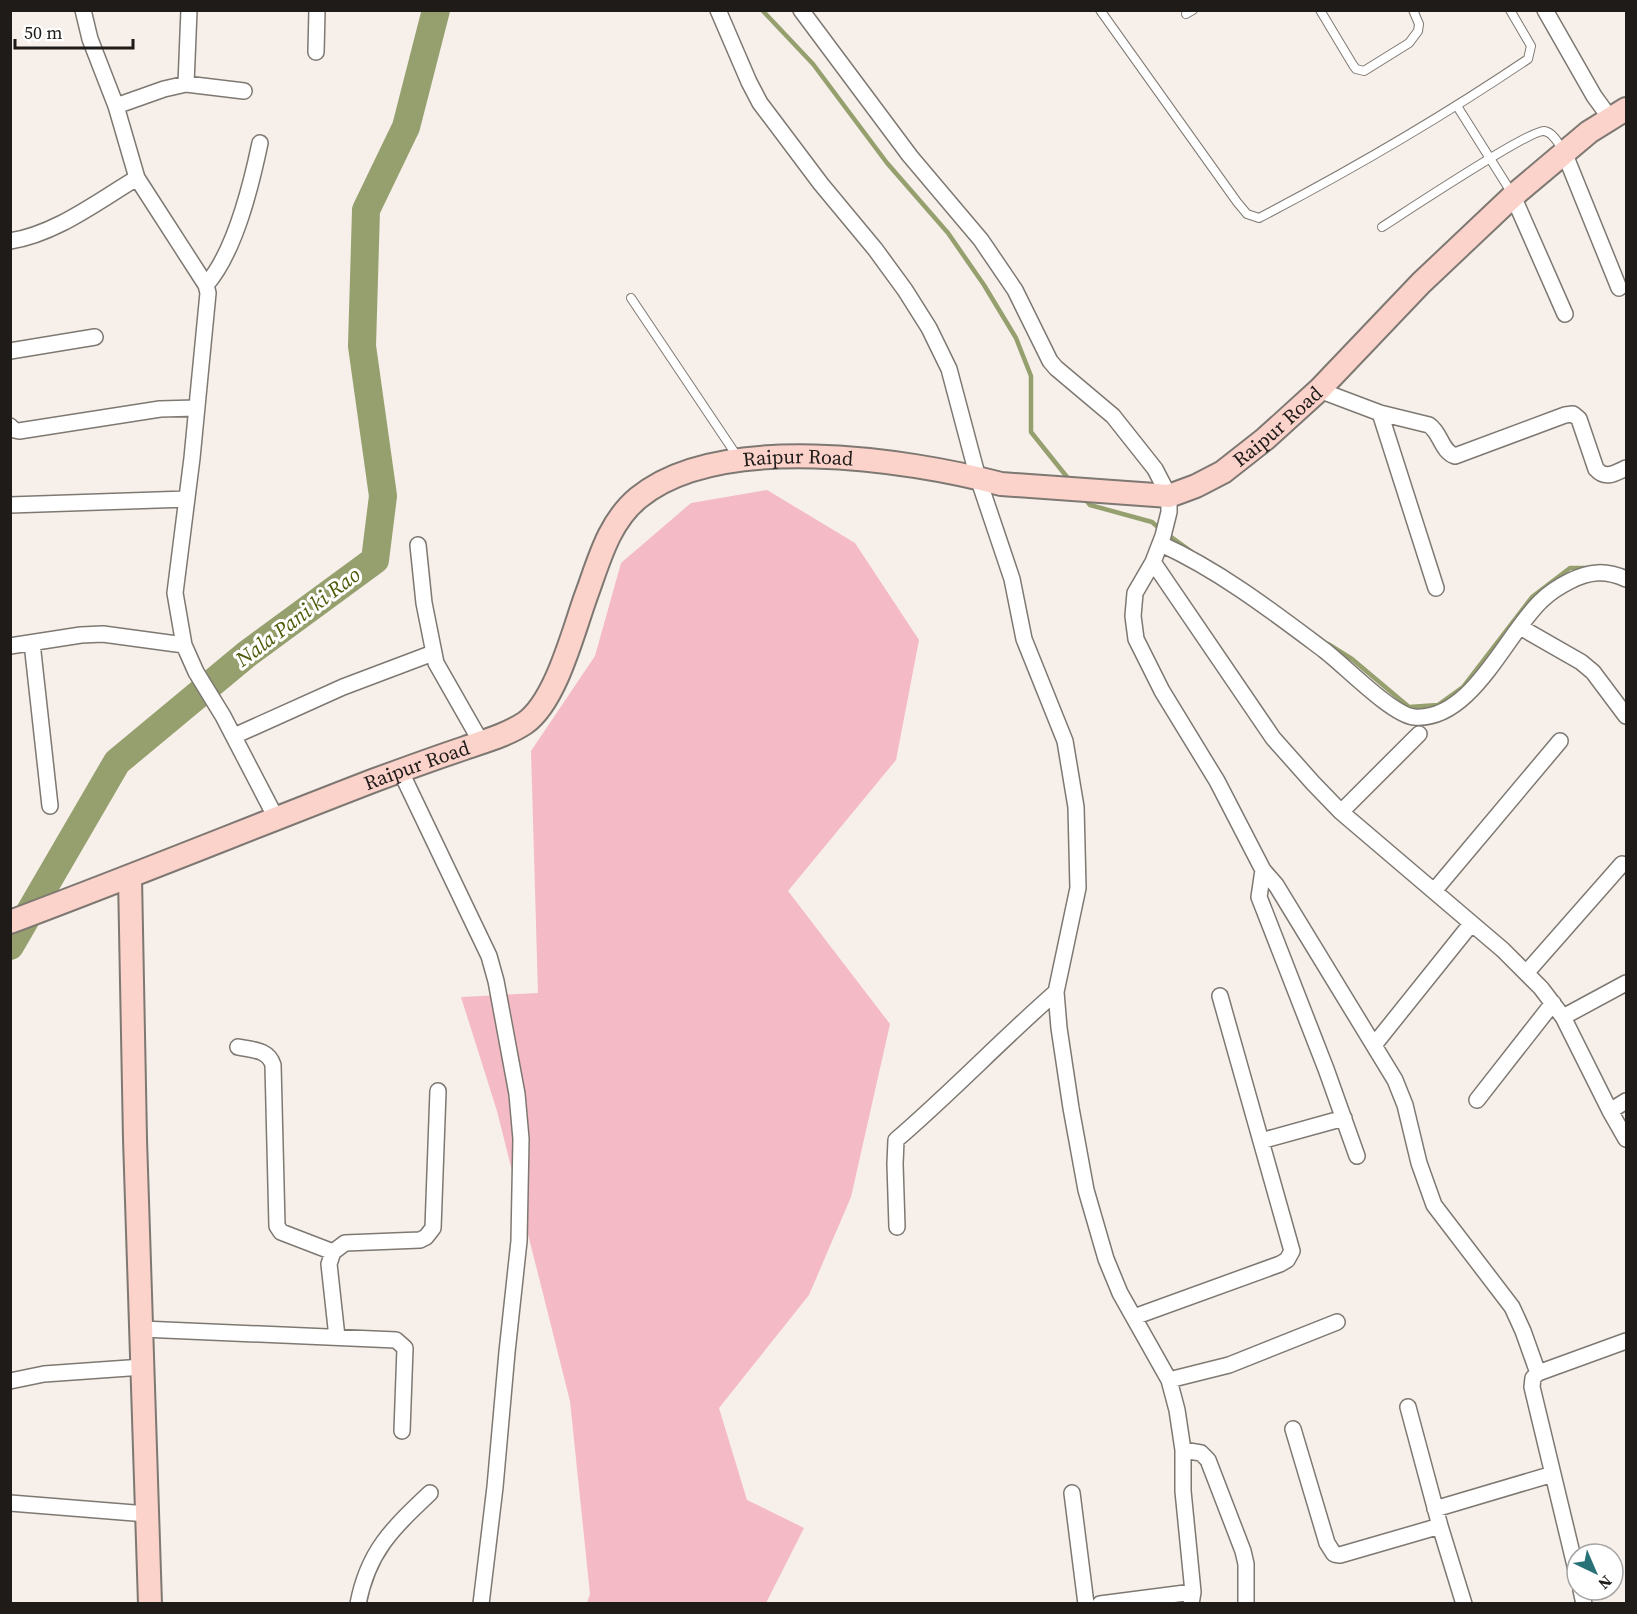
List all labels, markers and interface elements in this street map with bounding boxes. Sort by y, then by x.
scale bar [15,12,134,50]
text: 50 m [24,20,62,45]
street label: Raipur Road [1227,379,1329,473]
street label: Raipur Road [741,442,855,473]
water label: Nala Pani ki Rao [229,560,366,674]
street label: Raipur Road [360,733,474,797]
north arrow [1565,1542,1625,1602]
text: N [1593,1571,1617,1595]

